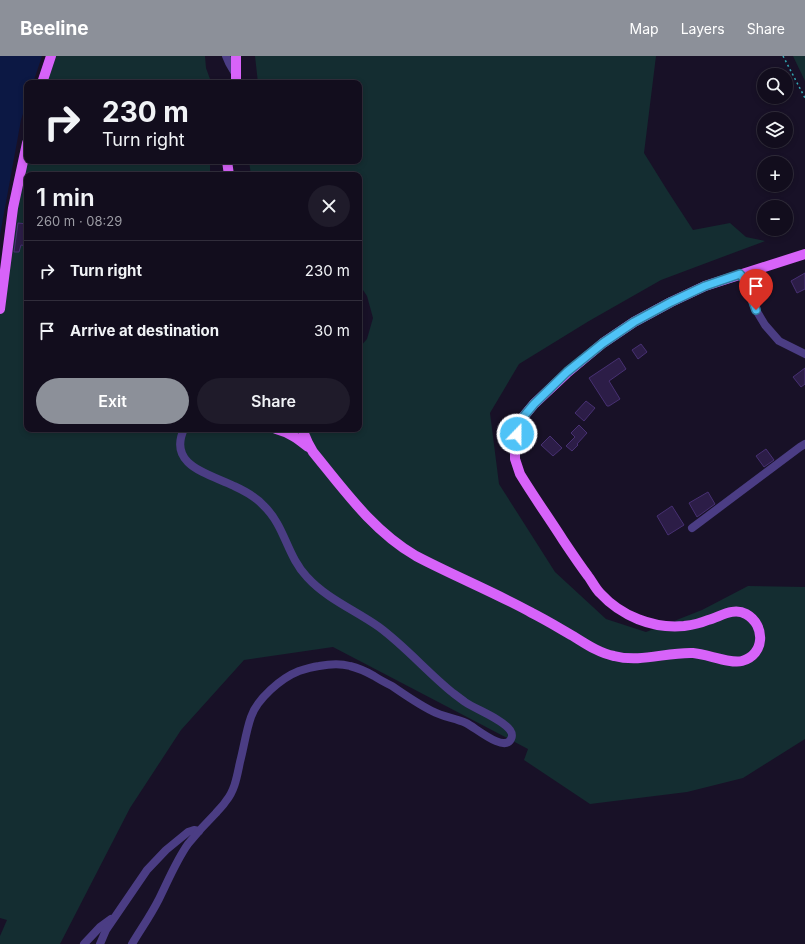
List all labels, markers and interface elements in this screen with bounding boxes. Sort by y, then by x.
text: Beeline [20,17,89,40]
text: Map [630,20,659,37]
text: Layers [681,20,725,37]
text: Share [747,20,785,37]
map controls [757,68,793,236]
button: search [757,68,793,104]
text: 230 m [102,95,189,129]
icon: right [36,96,88,148]
button: layers [757,112,793,148]
text: Turn right [102,129,185,150]
button: + [757,156,793,192]
text: 1 min [36,183,95,212]
button: close [308,185,350,227]
button: − [757,200,793,236]
text: 260 m · 08:29 [36,213,122,229]
icon: right [36,260,58,282]
text: Turn right [70,261,142,280]
text: 230 m [305,261,350,280]
pin [739,269,773,310]
icon: arrive [745,275,767,297]
icon: arrive [36,320,58,342]
text: Arrive at destination [70,321,219,340]
text: 30 m [314,321,350,340]
button: Exit [36,378,189,424]
button: Share [197,378,350,424]
position arrow [496,413,538,455]

